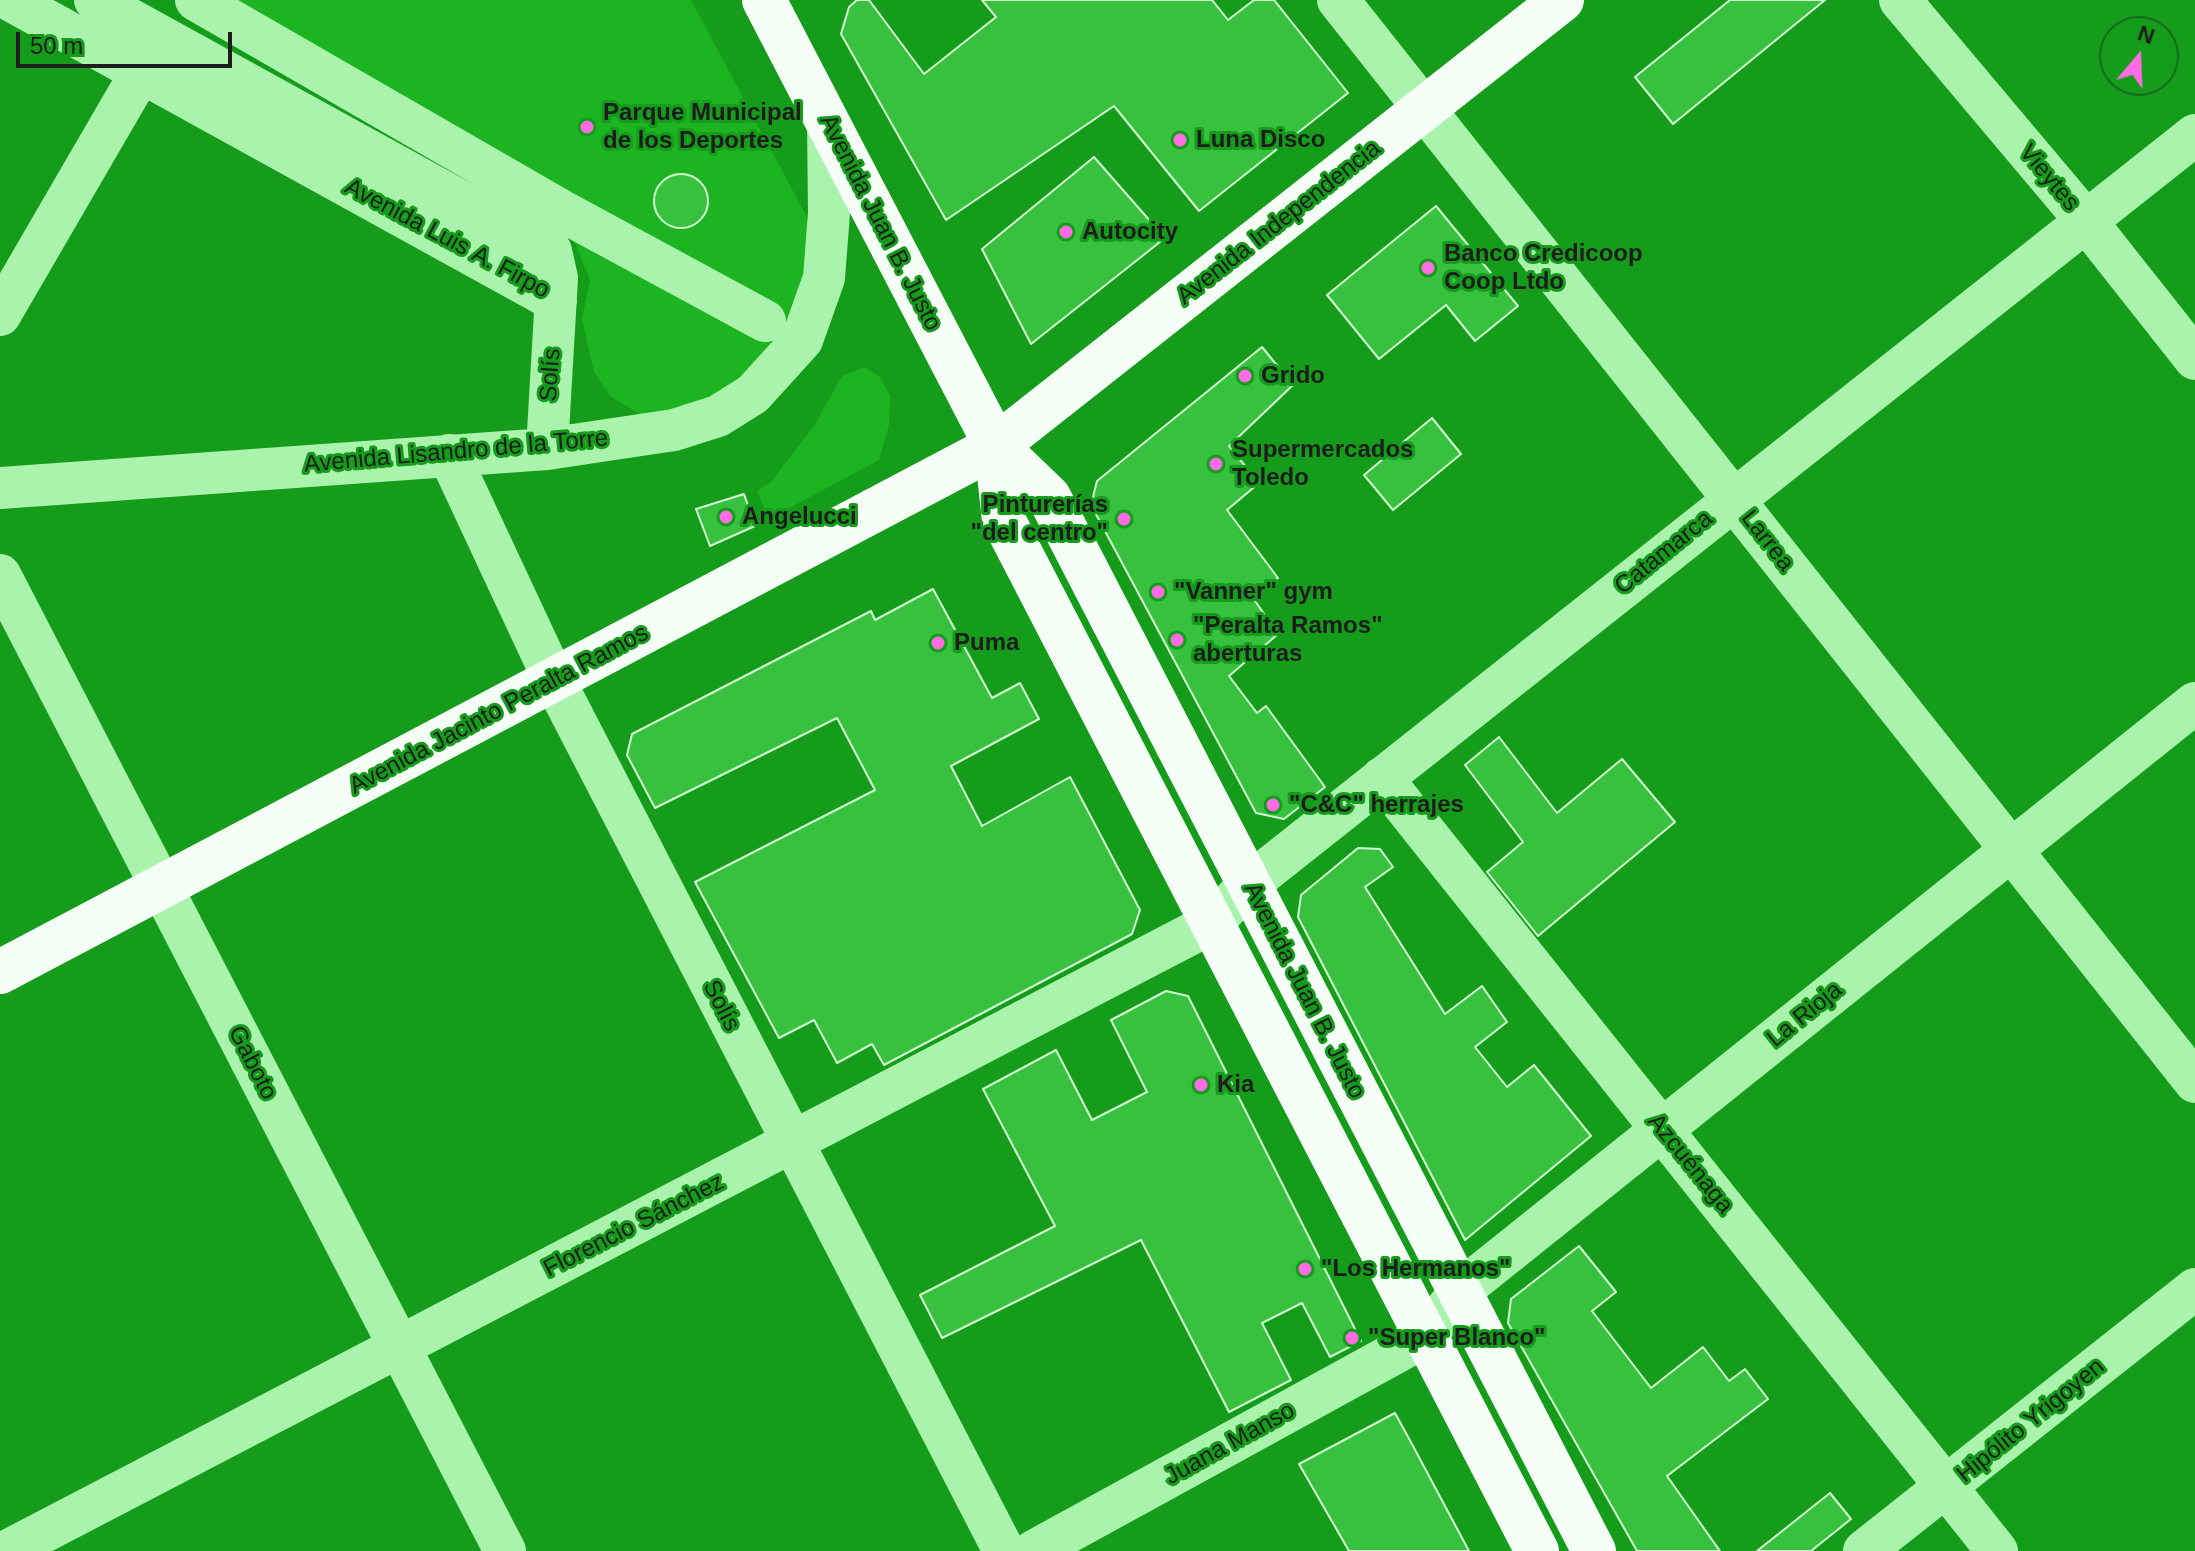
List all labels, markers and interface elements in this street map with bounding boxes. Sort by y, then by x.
scale bar [20,16,236,66]
north arrow [2099,16,2179,96]
text: N [2135,20,2158,49]
text: 50 m [30,32,83,59]
place label: Parque Municipal de los Deportes [603,99,802,155]
street label: Avenida Juan B. Justo [813,110,947,336]
marker: Parque Municipal de los Deportes [578,118,596,136]
place label: Luna Disco [1196,126,1325,154]
marker: Luna Disco [1171,131,1189,149]
street label: Avenida Independencia [1171,135,1387,311]
street label: Vieytes [2013,139,2085,217]
street label: Avenida Luis A. Firpo [340,173,554,305]
place label: Autocity [1082,218,1178,246]
marker: Autocity [1057,223,1075,241]
place label: Banco Credicoop Coop Ltdo [1444,240,1643,296]
marker: Banco Credicoop Coop Ltdo [1419,259,1437,277]
street label: Solís [535,347,567,403]
place label: Grido [1261,362,1325,390]
marker: Grido [1236,367,1254,385]
street label: Avenida Lisandro de la Torre [303,424,609,480]
place label: Supermercados Toledo [1232,436,1413,492]
marker: Supermercados Toledo [1207,455,1225,473]
place label: Pinturerías "del centro" [971,491,1108,547]
place label: Angelucci [742,503,857,531]
street label: Catamarca [1609,505,1719,601]
street label: Larrea [1734,505,1800,577]
marker: Angelucci [717,508,735,526]
marker: Pinturerías "del centro" [1115,510,1133,528]
place label: "Vanner" gym [1174,578,1333,606]
marker: "Vanner" gym [1149,583,1167,601]
place label: "Peralta Ramos" aberturas [1193,612,1383,668]
street label: Avenida Jacinto Peralta Ramos [345,619,653,801]
place label: Puma [954,629,1019,657]
marker: "Peralta Ramos" aberturas [1168,631,1186,649]
marker: Puma [929,634,947,652]
place label: "C&C" herrajes [1289,791,1464,819]
marker: "C&C" herrajes [1264,796,1282,814]
street label: Avenida Juan B. Justo [1237,878,1371,1104]
street label: Solís [696,976,746,1036]
street label: La Rioja [1762,976,1848,1054]
street label: Gaboto [221,1021,283,1105]
place label: Kia [1217,1071,1254,1099]
marker: Kia [1192,1076,1210,1094]
street label: Azcuénaga [1641,1108,1739,1220]
street label: Florencio Sánchez [539,1168,729,1284]
place label: "Los Hermanos" [1321,1255,1510,1283]
marker: "Los Hermanos" [1296,1260,1314,1278]
place label: "Super Blanco" [1368,1324,1545,1352]
marker: "Super Blanco" [1343,1329,1361,1347]
street label: Hipólito Yrigoyen [1951,1353,2111,1489]
street label: Juana Manso [1160,1396,1300,1492]

